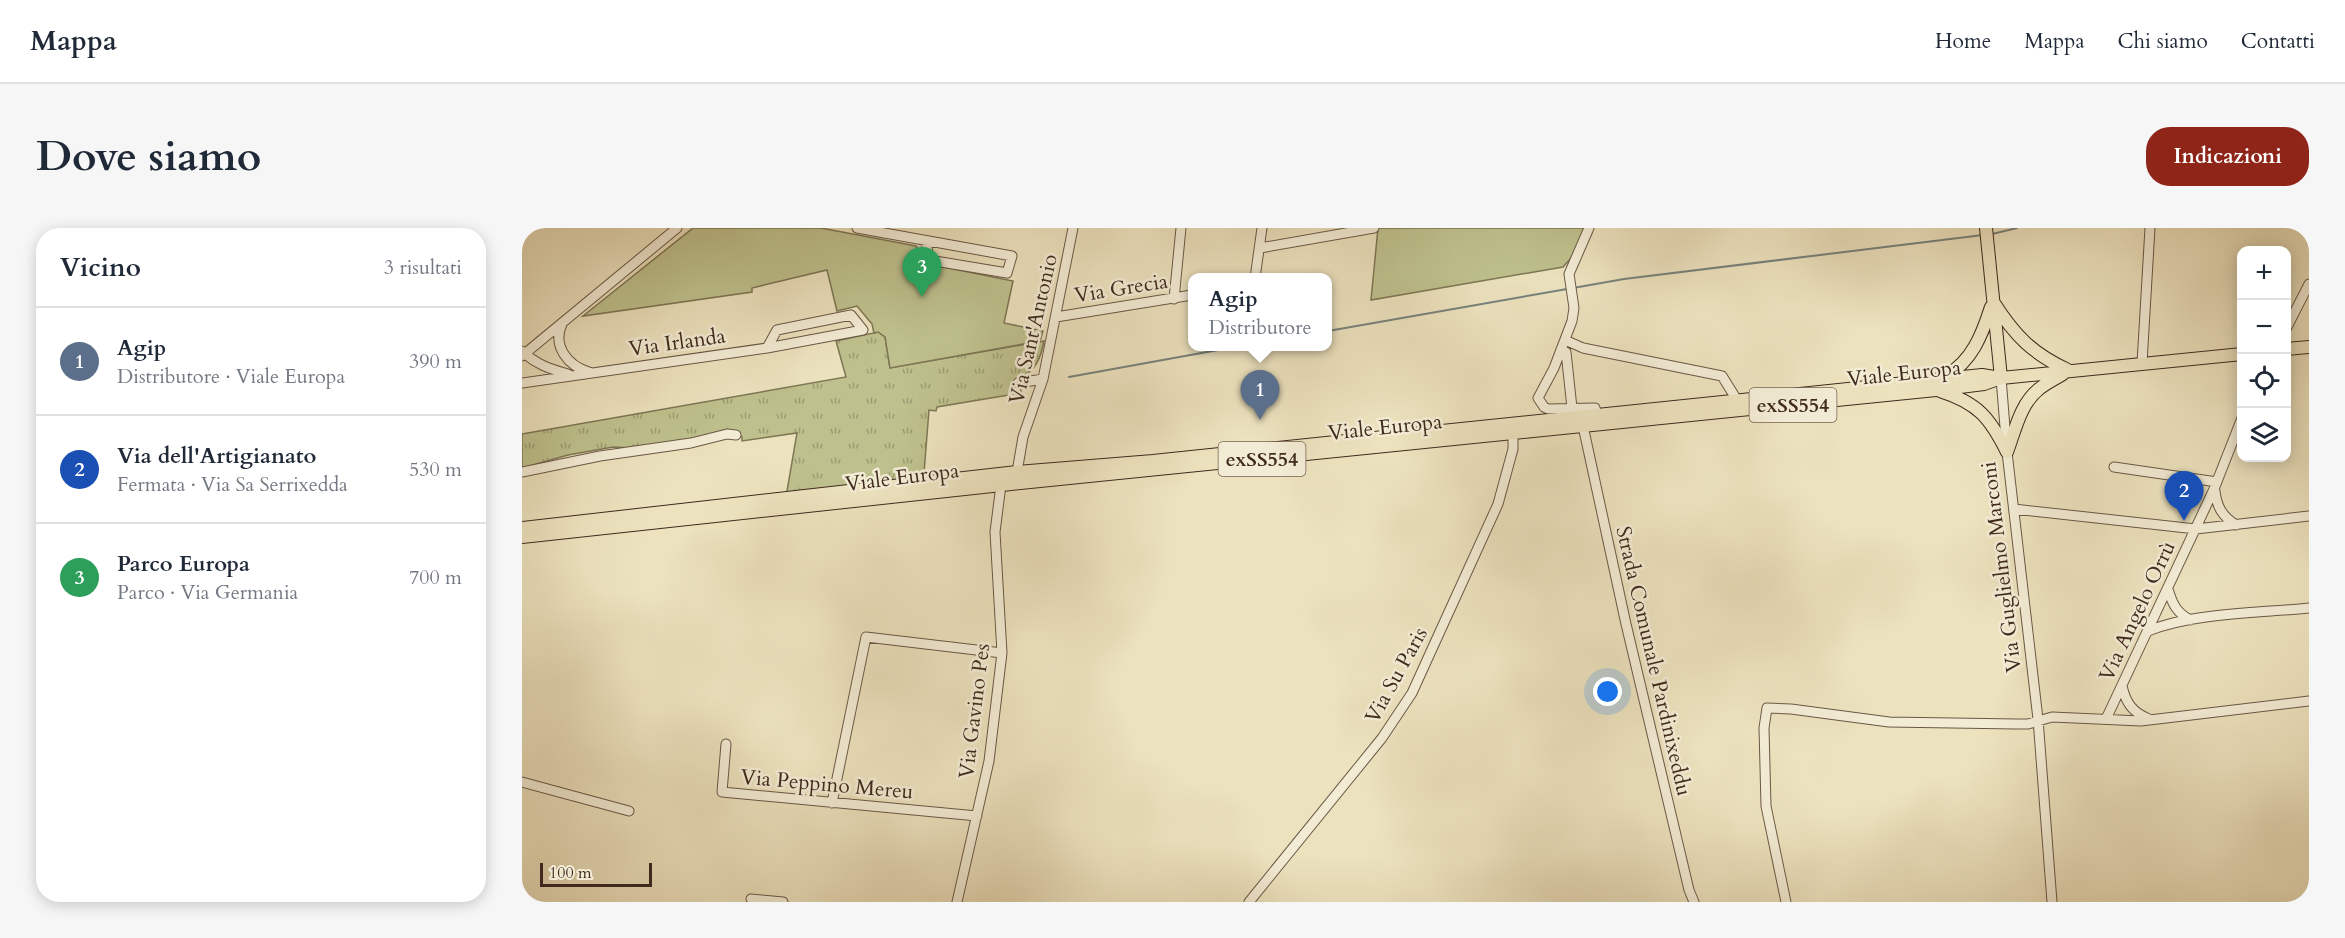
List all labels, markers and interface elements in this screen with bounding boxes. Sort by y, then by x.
text: Mappa [30,22,117,60]
text: Home [1935,27,1991,56]
text: Mappa [2024,27,2085,56]
text: Chi siamo [2118,27,2208,56]
text: Contatti [2241,27,2315,56]
button: Indicazioni [2146,127,2309,186]
text: Dove siamo [36,128,261,185]
map controls [2237,246,2291,462]
button: + [2237,246,2291,300]
pin: 3 [902,248,942,297]
text: Vicino [60,250,141,285]
street label: Via Sant'Antonio [1002,251,1065,407]
text: 3 risultati [384,254,462,281]
street label: Via Grecia [1072,267,1170,310]
popup [1188,273,1332,351]
text: Agip [1208,284,1258,314]
button: − [2237,300,2291,354]
text: Distributore [1208,314,1312,341]
street label: Via Irlanda [627,321,727,364]
text: Agip [117,333,166,363]
text: 1 [74,348,85,375]
text: 390 m [409,348,462,375]
street label: Viale Europa [1846,353,1963,394]
button: locate [2237,354,2291,408]
text: Distributore · Viale Europa [117,363,345,390]
pin: 1 [1240,370,1280,420]
road number: exSS554 [1750,388,1836,422]
street label: Viale Europa [1327,407,1444,448]
button: layers [2237,408,2291,462]
text: Via dell'Artigianato [117,441,316,471]
road number: exSS554 [1218,442,1305,476]
text: 2 [74,456,85,483]
text: 530 m [409,456,462,483]
street label: Viale Europa [843,456,961,499]
street label: Via Guglielmo Marconi [1974,460,2029,674]
text: Fermata · Via Sa Serrixedda [117,471,348,498]
pin: 2 [2164,472,2204,521]
street label: Strada Comunale Pardinixeddu [1608,523,1699,799]
street label: Via Angelo Orrù [2092,536,2183,686]
text: Parco Europa [117,549,250,579]
text: 3 [74,564,85,591]
text: 700 m [409,564,462,591]
text: Parco · Via Germania [117,579,298,606]
street label: Via Su Paris [1358,622,1435,729]
street label: Via Gavino Pes [952,642,997,780]
your location [1593,677,1622,706]
street label: Via Peppino Mereu [739,763,915,806]
scale bar [540,860,652,888]
text: 100 m [549,862,591,884]

